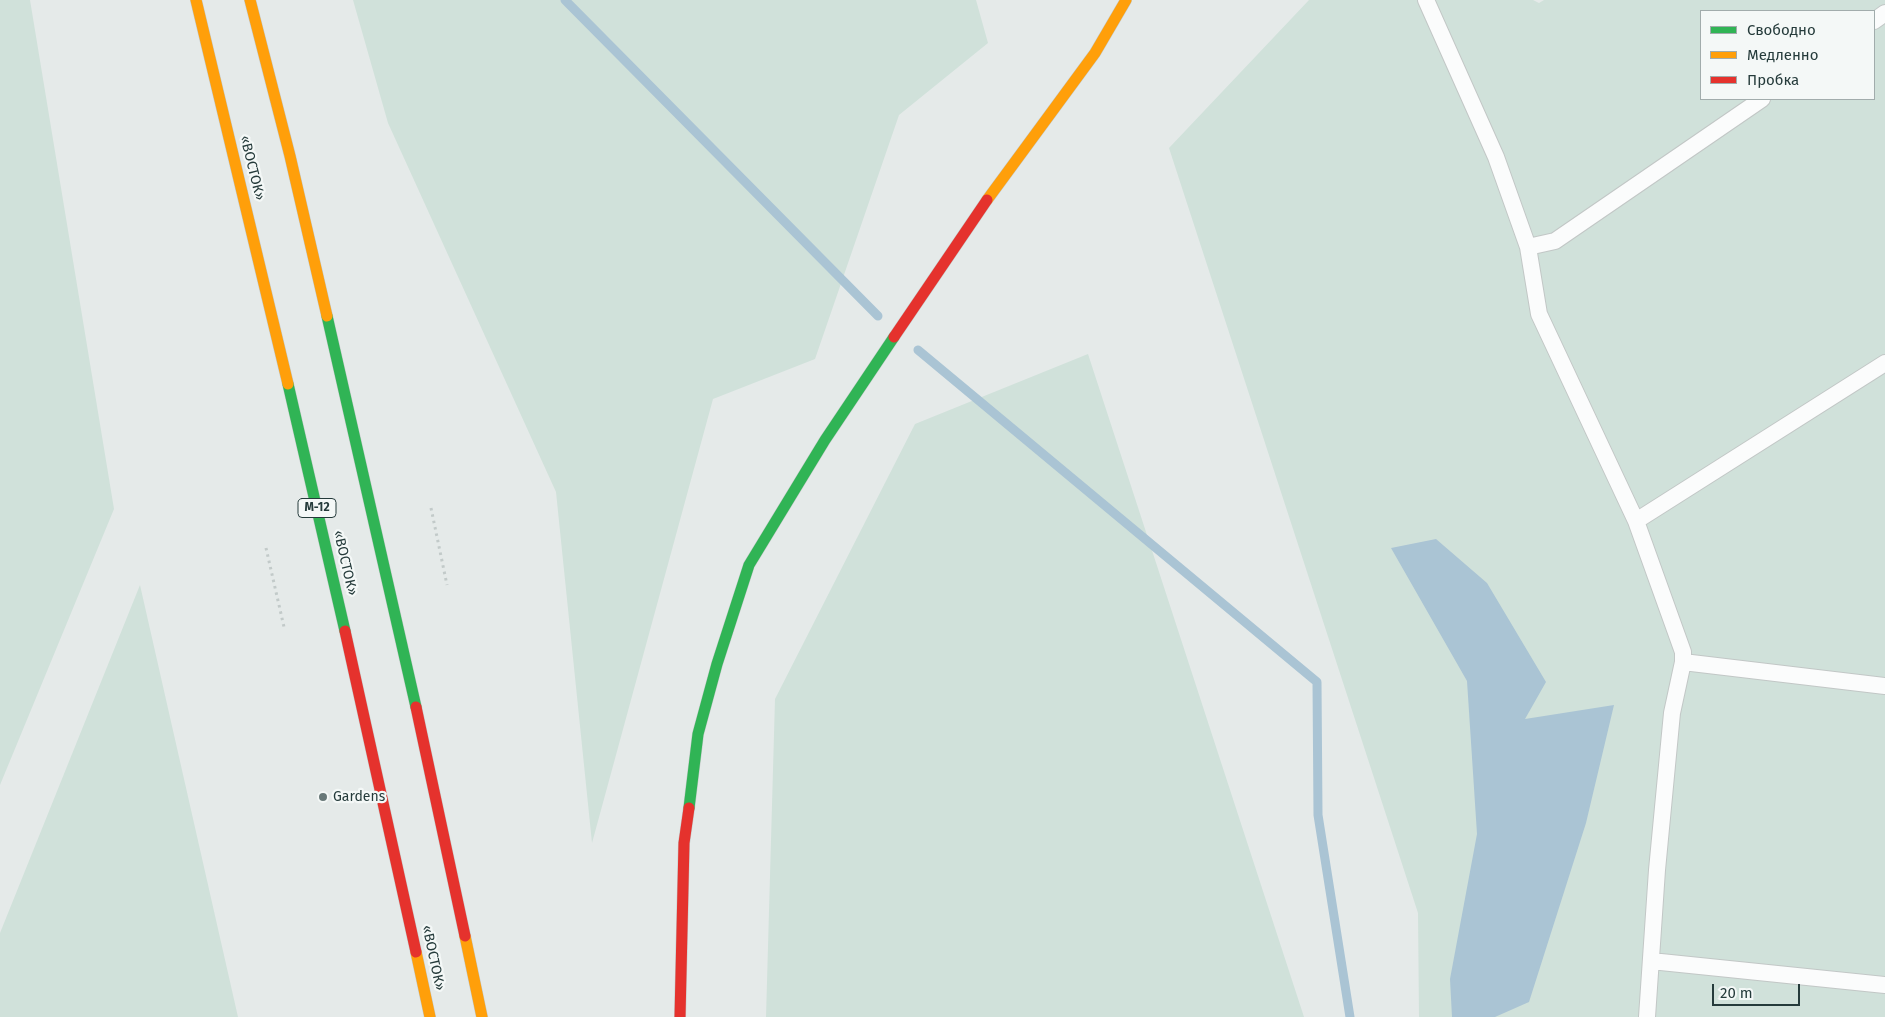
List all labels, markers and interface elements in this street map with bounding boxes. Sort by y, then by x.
legend [1700,10,1875,100]
text: Свободно [1747,21,1816,39]
text: Медленно [1747,46,1819,64]
text: Пробка [1747,71,1799,89]
street label: «ВОСТОК» [236,134,268,202]
road number: М-12 [298,498,336,518]
street label: «ВОСТОК» [329,529,361,597]
place label: Gardens [333,789,385,805]
marker: Gardens [317,791,329,803]
street label: «ВОСТОК» [418,924,448,992]
scale bar [1715,974,1802,1006]
text: 20 m [1720,984,1753,1002]

